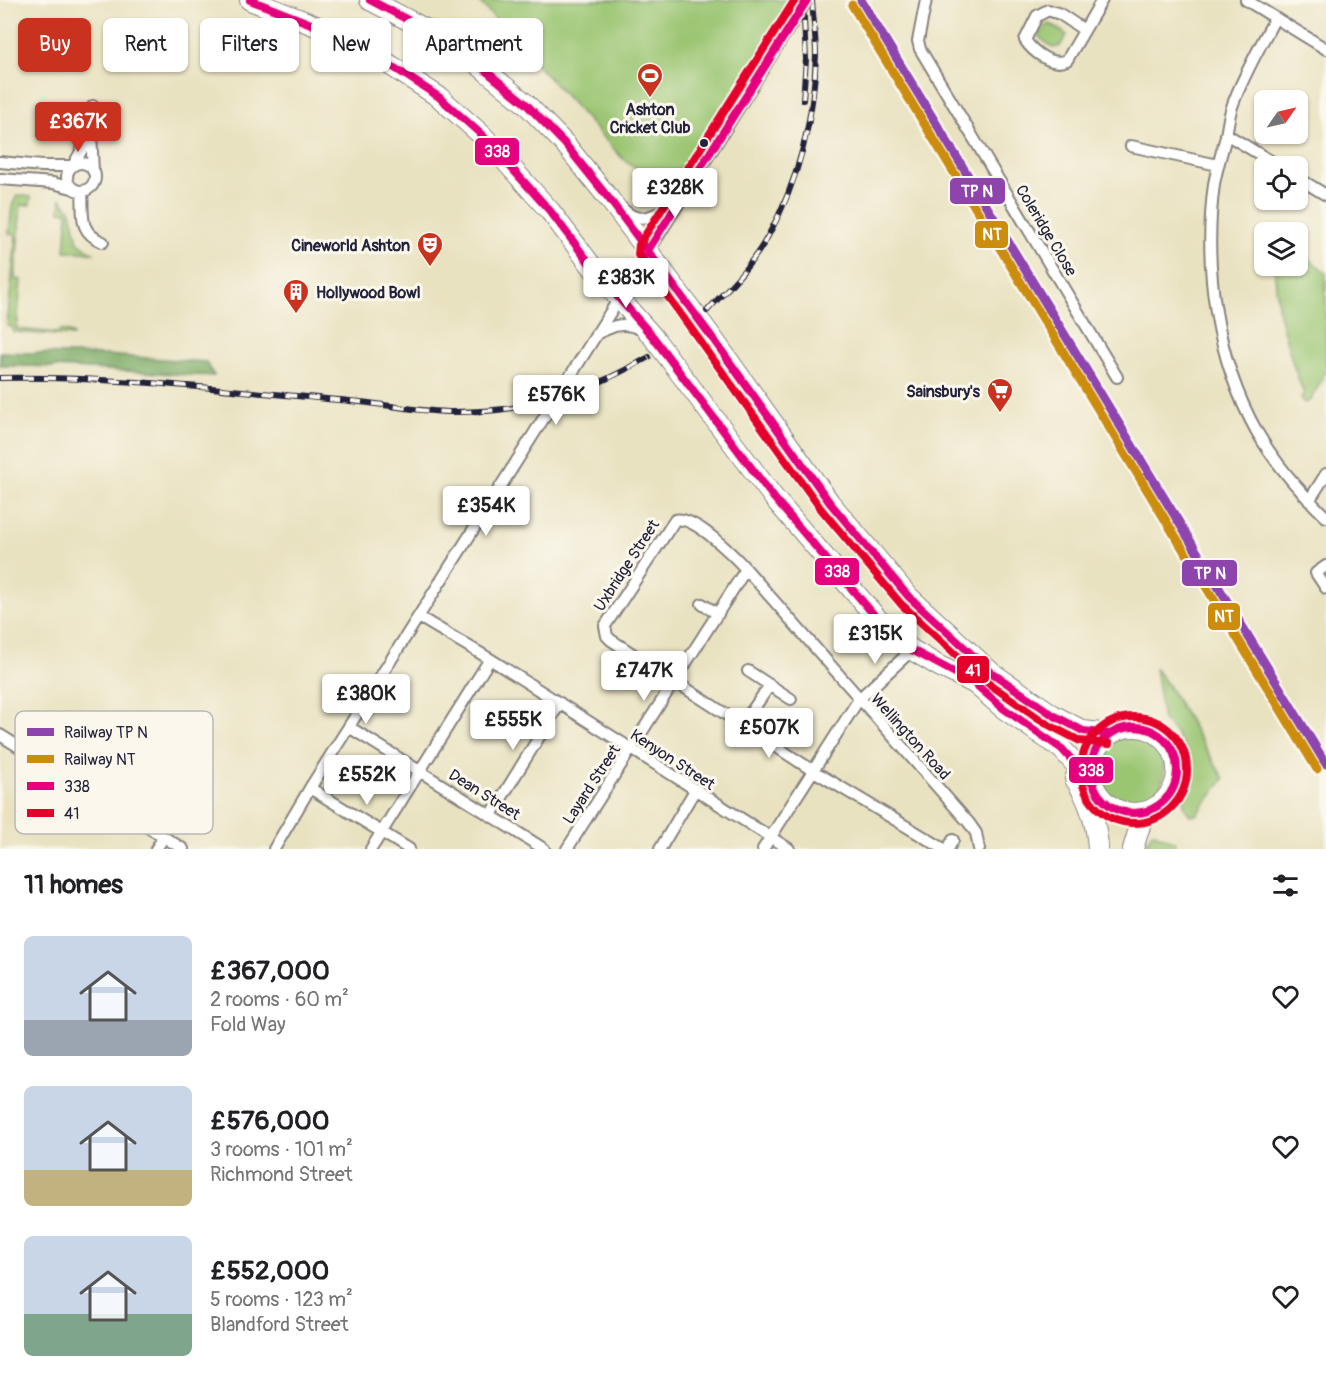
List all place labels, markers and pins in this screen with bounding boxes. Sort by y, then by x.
sports icon: Ashton Cricket Club [635,61,665,99]
place label: Ashton Cricket Club [610,100,690,138]
pin: £367K [36,102,120,153]
unlabelled marker [698,137,710,149]
pin: £328K [633,168,717,219]
theatre icon: Cineworld Ashton [415,230,445,268]
place label: Cineworld Ashton [291,236,410,256]
pin: £383K [584,258,668,309]
building icon: Hollywood Bowl [281,277,311,315]
place label: Hollywood Bowl [316,283,421,303]
pin: £576K [514,375,598,426]
supermarket icon: Sainsbury's [985,376,1015,414]
place label: Sainsbury's [906,382,981,402]
pin: £354K [444,486,528,537]
pin: £315K [833,614,917,665]
pin: £747K [602,651,686,702]
pin: £380K [324,674,408,725]
pin: £555K [471,700,555,751]
pin: £507K [727,708,811,759]
pin: £552K [325,755,409,806]

